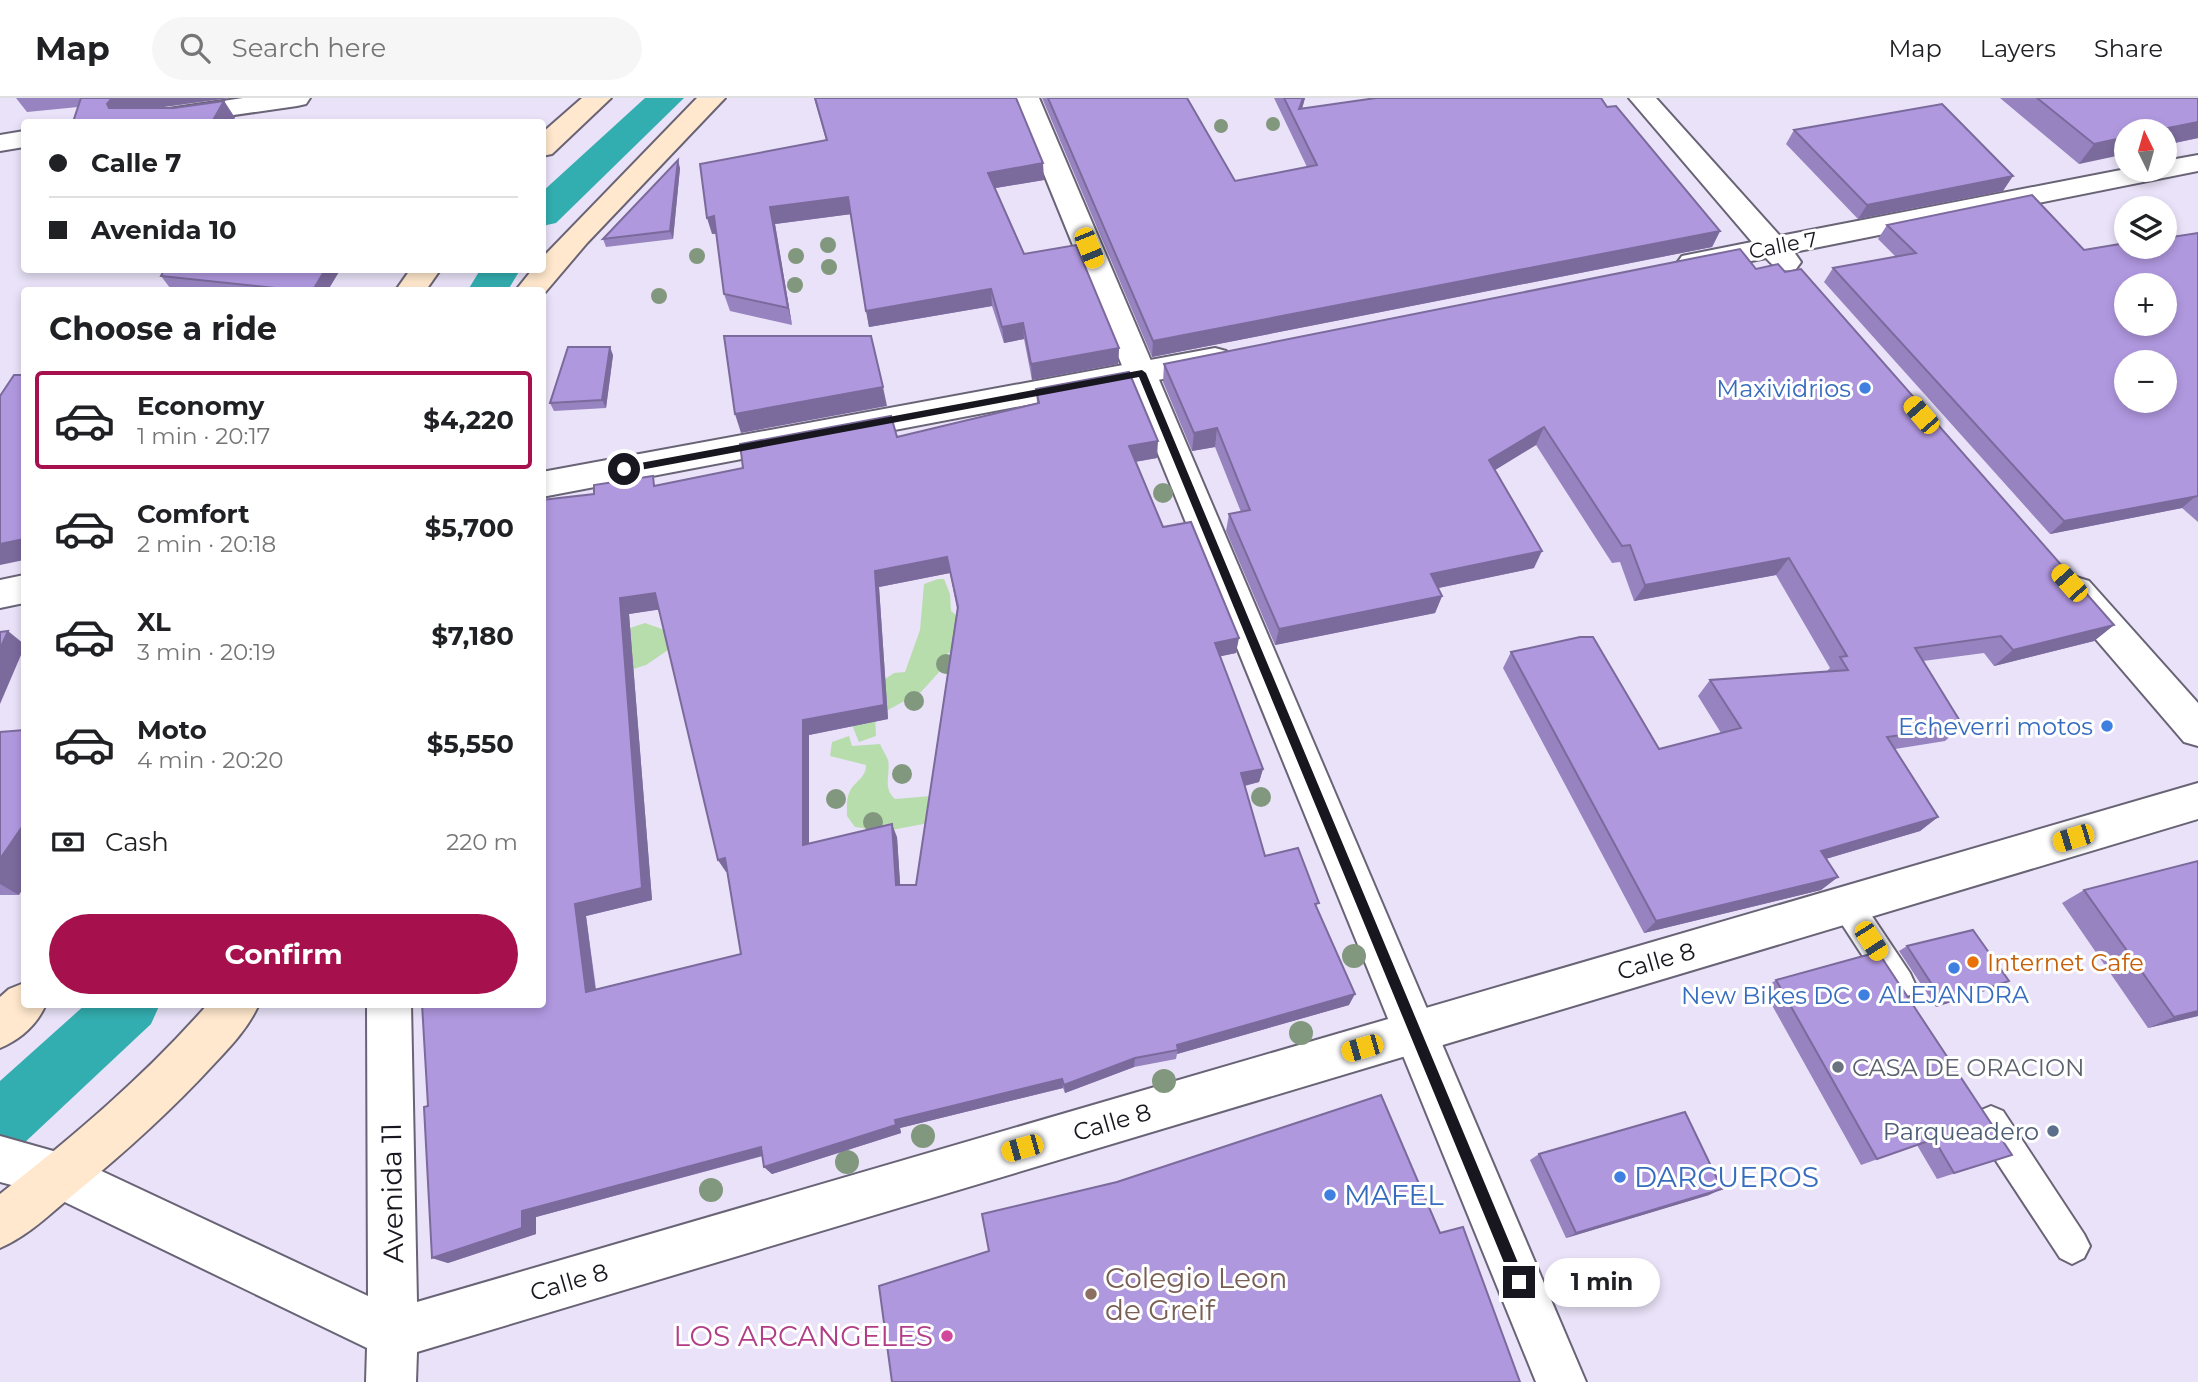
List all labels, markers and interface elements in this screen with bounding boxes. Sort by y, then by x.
search box [152,17,642,80]
text: Map [35,28,110,68]
icon: search [176,29,214,67]
text: Search here [232,32,386,64]
text: Map [1888,34,1942,63]
text: Layers [1980,34,2056,63]
text: Share [2094,34,2163,63]
north arrow [2114,119,2177,182]
map controls [2114,119,2177,413]
text: Calle 7 [91,147,181,179]
button: layers [2114,196,2177,259]
text: Avenida 10 [91,214,237,246]
car [1072,225,1107,271]
street label: Calle 7 [1747,226,1819,264]
button: + [2114,273,2177,336]
text: Choose a ride [49,309,277,348]
button: − [2114,350,2177,413]
place label: Maxividrios [1716,374,1851,403]
marker: Maxividrios [1857,380,1873,396]
icon: car [53,389,116,452]
text: Economy [137,390,264,422]
car [1900,392,1943,438]
text: $4,220 [423,404,514,436]
text: 1 min · 20:17 [137,422,270,450]
route start [608,453,640,485]
icon: car [53,497,116,560]
text: Comfort [137,498,249,530]
text: $5,700 [425,512,514,544]
text: 2 min · 20:18 [137,530,276,558]
car [2048,560,2091,606]
icon: car [53,605,116,668]
text: XL [137,606,171,638]
text: $7,180 [431,620,514,652]
text: 3 min · 20:19 [137,638,275,666]
place label: Echeverri motos [1898,712,2093,741]
icon: car [53,713,116,776]
text: Moto [137,714,207,746]
marker: Echeverri motos [2099,718,2115,734]
text: $5,550 [427,728,514,760]
text: 4 min · 20:20 [137,746,284,774]
car [2050,822,2097,854]
icon: cash [49,823,87,861]
text: Cash [105,826,169,858]
text: 220 m [446,828,518,856]
button: Confirm [49,914,518,994]
car [1851,918,1892,964]
street label: Calle 8 [1614,936,1698,986]
place label: Internet Cafe [1987,948,2144,977]
marker: Internet Cafe [1965,954,1981,970]
marker: ALEJANDRA [1946,960,1962,976]
place label: ALEJANDRA [1879,980,2030,1009]
place label: New Bikes DC [1681,981,1850,1010]
marker: New Bikes DC [1856,987,1872,1003]
car [1339,1032,1386,1064]
place label: CASA DE ORACION [1852,1053,2085,1082]
marker: CASA DE ORACION [1830,1059,1846,1075]
street label: Calle 8 [1070,1097,1154,1147]
place label: Parqueadero [1883,1117,2039,1146]
street label: Avenida 11 [374,1122,410,1264]
marker: Parqueadero [2045,1123,2061,1139]
car [999,1132,1046,1164]
place label: DARCUEROS [1634,1160,1819,1194]
marker: DARCUEROS [1612,1169,1628,1185]
place label: MAFEL [1344,1178,1444,1212]
marker: MAFEL [1322,1187,1338,1203]
street label: Calle 8 [527,1257,611,1307]
callout: 1 min [1544,1258,1659,1306]
place label: Colegio Leon de Greif [1105,1261,1288,1327]
route end [1503,1266,1535,1298]
text: 1 min [1571,1268,1633,1296]
marker: Colegio Leon de Greif [1083,1286,1099,1302]
place label: LOS ARCANGELES [674,1319,933,1353]
marker: LOS ARCANGELES [939,1328,955,1344]

